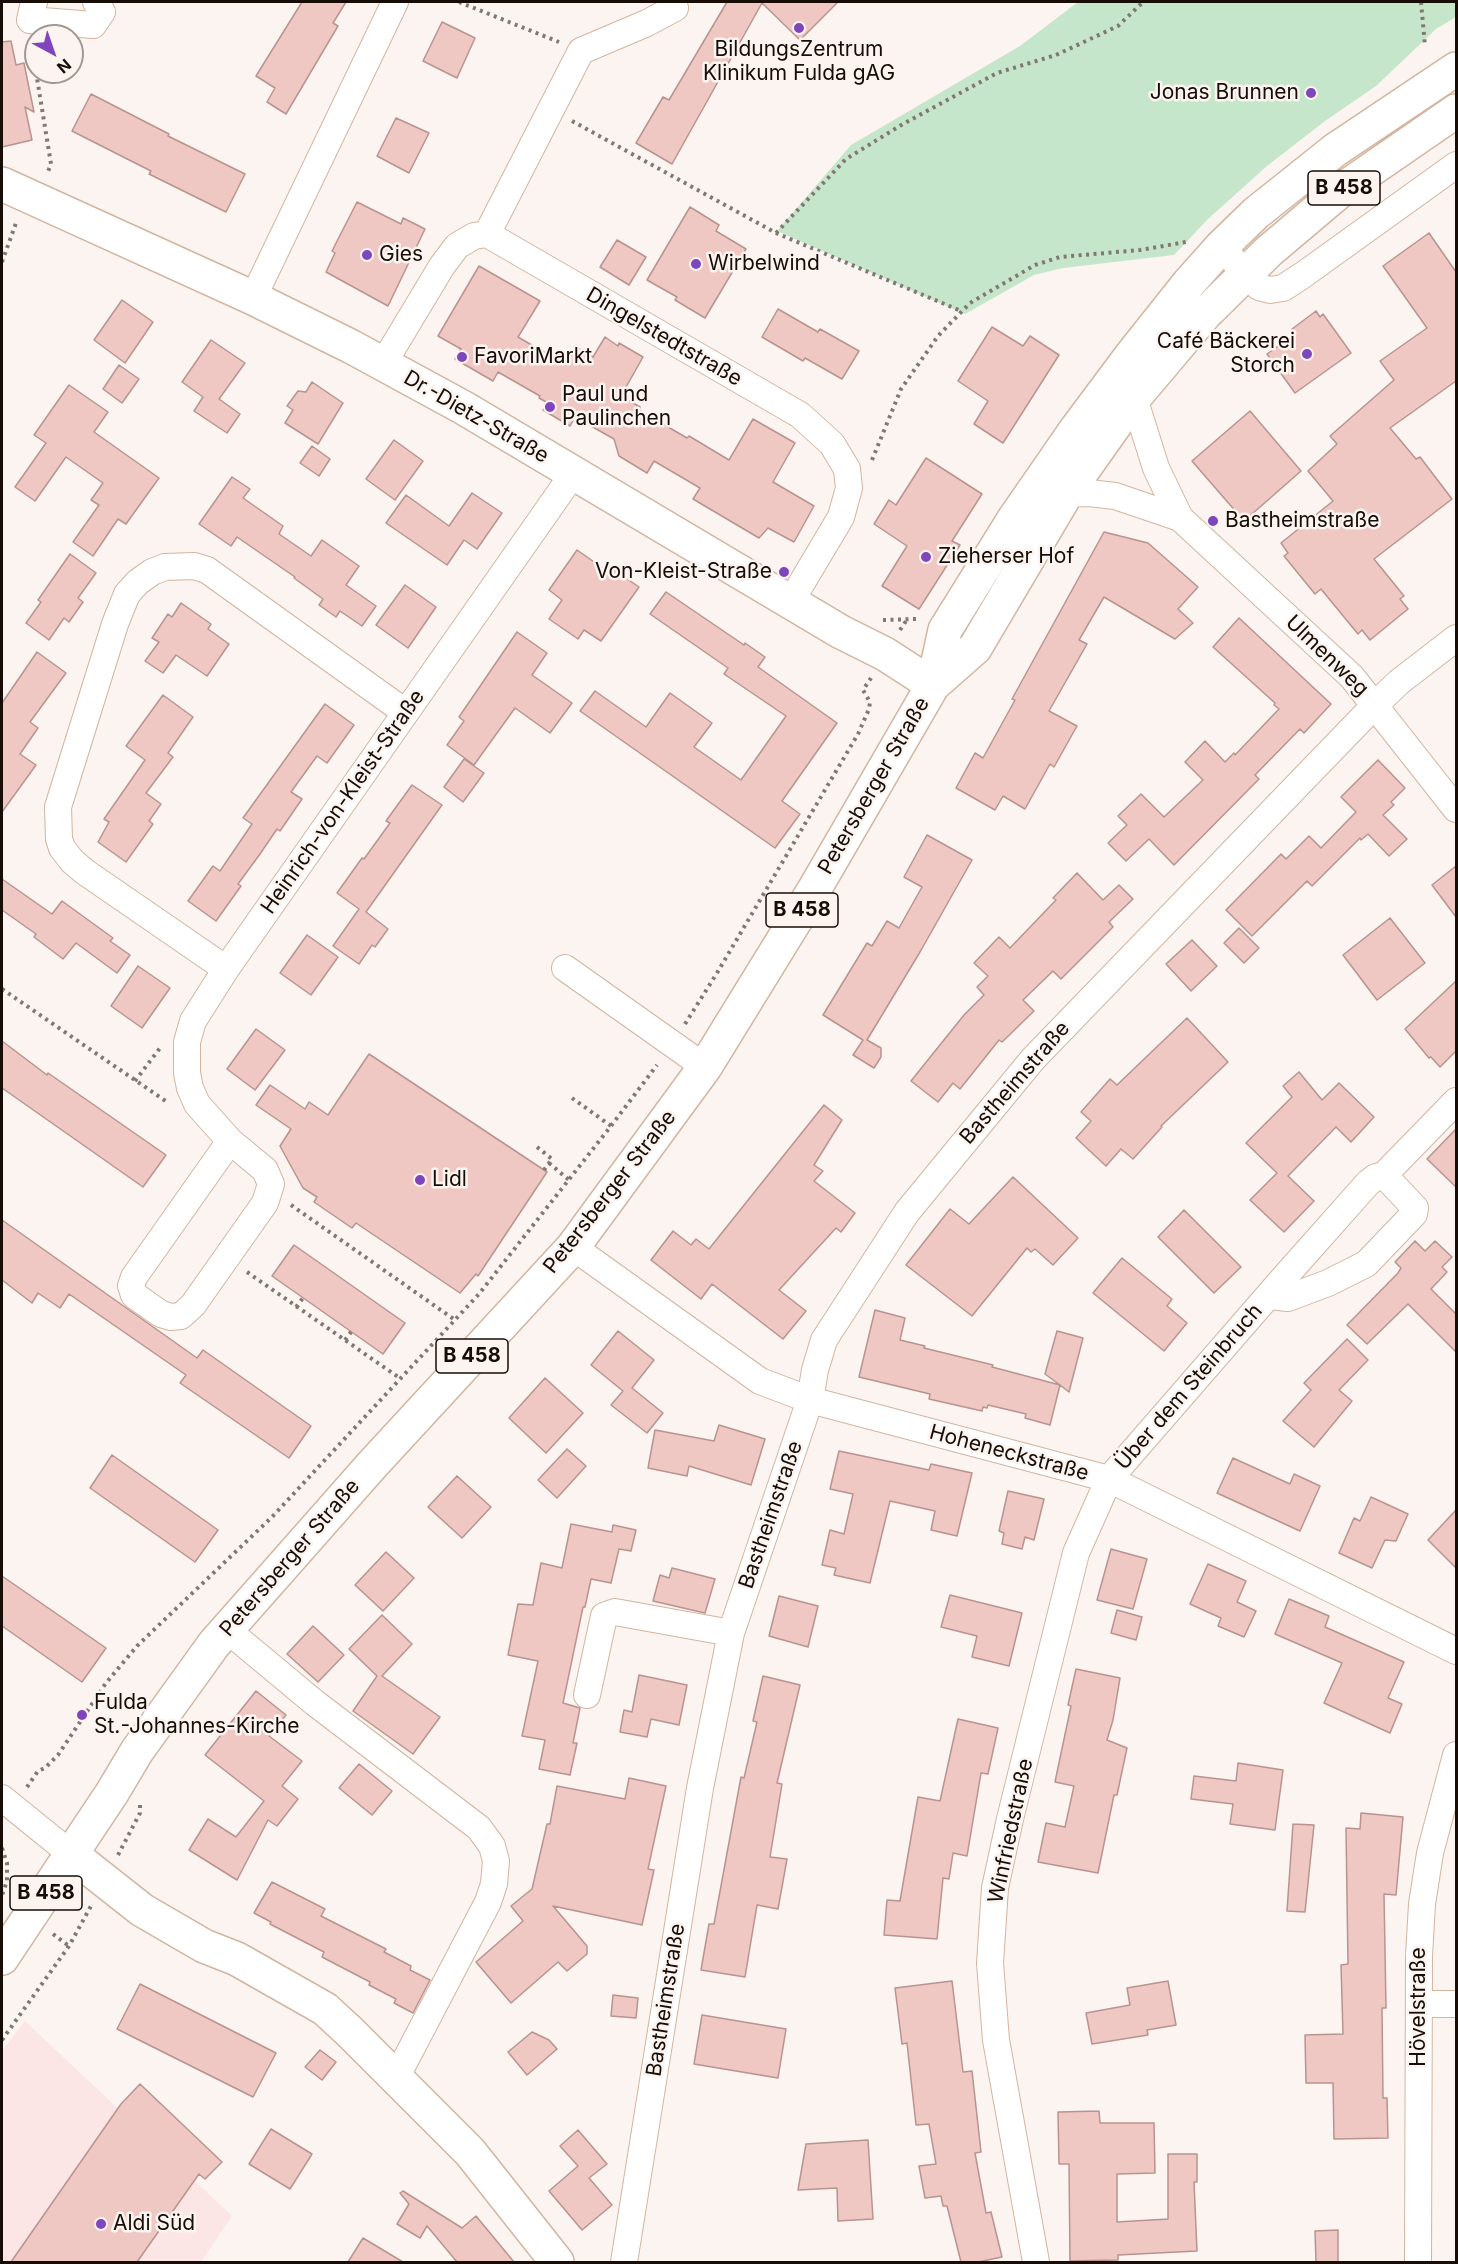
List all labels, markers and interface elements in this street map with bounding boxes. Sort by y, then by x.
marker: BildungsZentrum Klinikum Fulda gAG [792,21,806,35]
north arrow [24,24,84,84]
place label: BildungsZentrum Klinikum Fulda gAG [703,37,895,87]
text: N [53,55,75,78]
place label: Jonas Brunnen [1150,80,1299,106]
marker: Jonas Brunnen [1304,86,1318,100]
road number: B 458 [1308,171,1380,205]
place label: Gies [379,242,423,268]
marker: Gies [360,248,374,262]
place label: Wirbelwind [708,251,820,277]
marker: Wirbelwind [689,257,703,271]
street label: Dingelstedtstraße [582,282,746,392]
place label: Café Bäckerei Storch [1157,329,1295,379]
place label: FavoriMarkt [474,344,592,370]
marker: Café Bäckerei Storch [1300,347,1314,361]
marker: FavoriMarkt [455,350,469,364]
street label: Dr.-Dietz-Straße [399,365,553,469]
place label: Paul und Paulinchen [562,382,671,432]
marker: Paul und Paulinchen [543,400,557,414]
place label: Bastheimstraße [1225,508,1379,534]
marker: Bastheimstraße [1206,514,1220,528]
place label: Zieherser Hof [938,544,1074,570]
marker: Zieherser Hof [919,550,933,564]
place label: Von-Kleist-Straße [595,559,772,585]
marker: Von-Kleist-Straße [777,565,791,579]
street label: Ulmenweg [1280,610,1374,702]
street label: Heinrich-von-Kleist-Straße [256,685,430,919]
street label: Petersberger Straße [813,693,935,879]
road number: B 458 [766,893,838,927]
street label: Bastheimstraße [955,1016,1075,1150]
street label: Petersberger Straße [538,1105,682,1279]
place label: Lidl [432,1167,467,1193]
marker: Lidl [413,1173,427,1187]
street label: Über dem Steinbruch [1110,1299,1268,1475]
road number: B 458 [436,1339,508,1373]
street label: Hoheneckstraße [927,1420,1091,1486]
street label: Bastheimstraße [734,1438,808,1592]
street label: Petersberger Straße [215,1474,365,1642]
place label: Fulda St.-Johannes-Kirche [94,1690,299,1740]
marker: Fulda St.-Johannes-Kirche [75,1708,89,1722]
street label: Winfriedstraße [983,1756,1039,1906]
road number: B 458 [10,1876,82,1910]
street label: Bastheimstraße [641,1922,691,2078]
street label: Hövelstraße [1406,1947,1432,2067]
place label: Aldi Süd [113,2211,195,2237]
marker: Aldi Süd [94,2217,108,2231]

